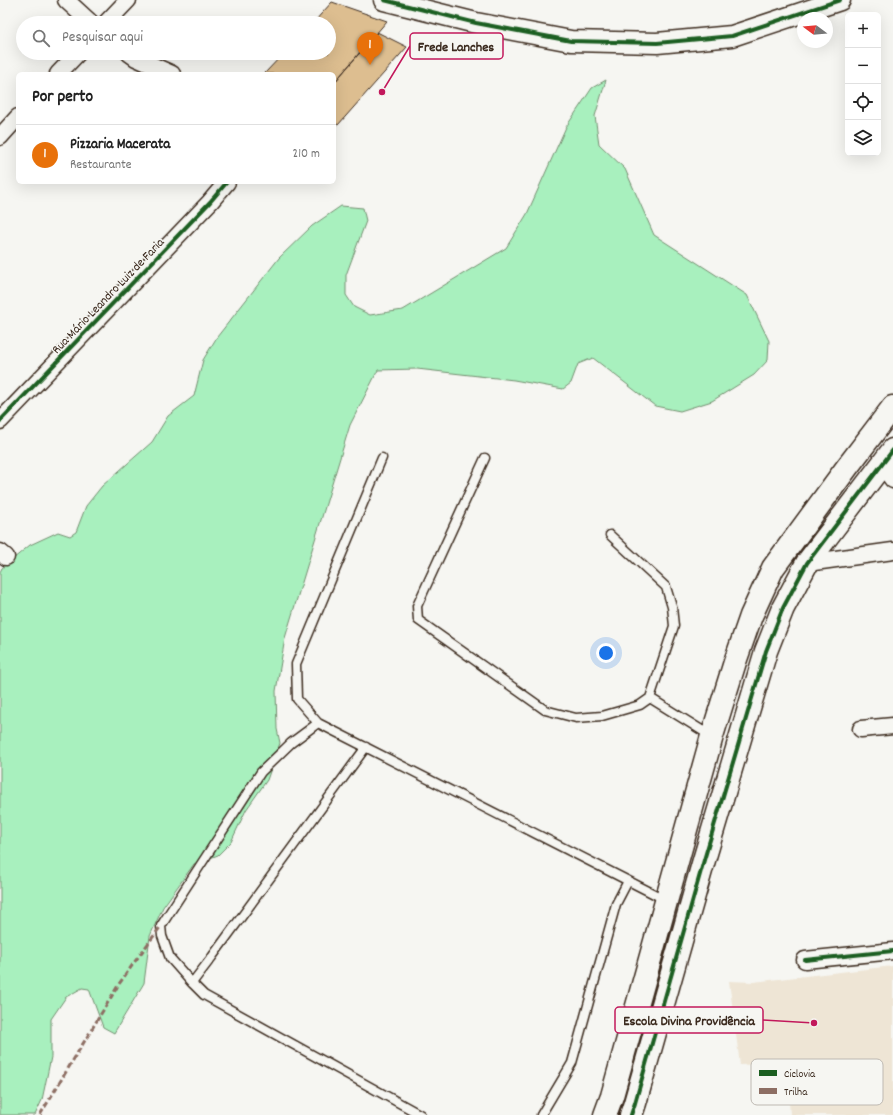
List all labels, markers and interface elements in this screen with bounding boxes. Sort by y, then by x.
north arrow [797,12,833,48]
map controls [845,12,881,156]
button: + [845,12,881,48]
search box [16,16,336,60]
icon: search [30,27,52,49]
text: Pesquisar aqui [62,27,143,49]
pin: 1 [357,32,383,65]
callout: Frede Lanches [410,33,503,59]
text: Frede Lanches [418,38,494,58]
button: − [845,48,881,84]
button: locate [845,84,881,120]
text: Por perto [32,86,93,110]
button: layers [845,120,881,156]
text: Pizzaria Macerata [70,134,170,156]
text: 1 [44,145,46,164]
text: 210 m [292,145,320,164]
text: Restaurante [70,156,131,175]
street label: Rua Mário Leandro Luiz de Faria [48,234,170,359]
your location [596,643,616,663]
callout: Escola Divina Providência [615,1007,763,1033]
text: Escola Divina Providência [623,1012,756,1032]
legend [751,1059,883,1105]
text: Ciclovia [784,1067,816,1083]
text: Trilha [784,1085,808,1101]

